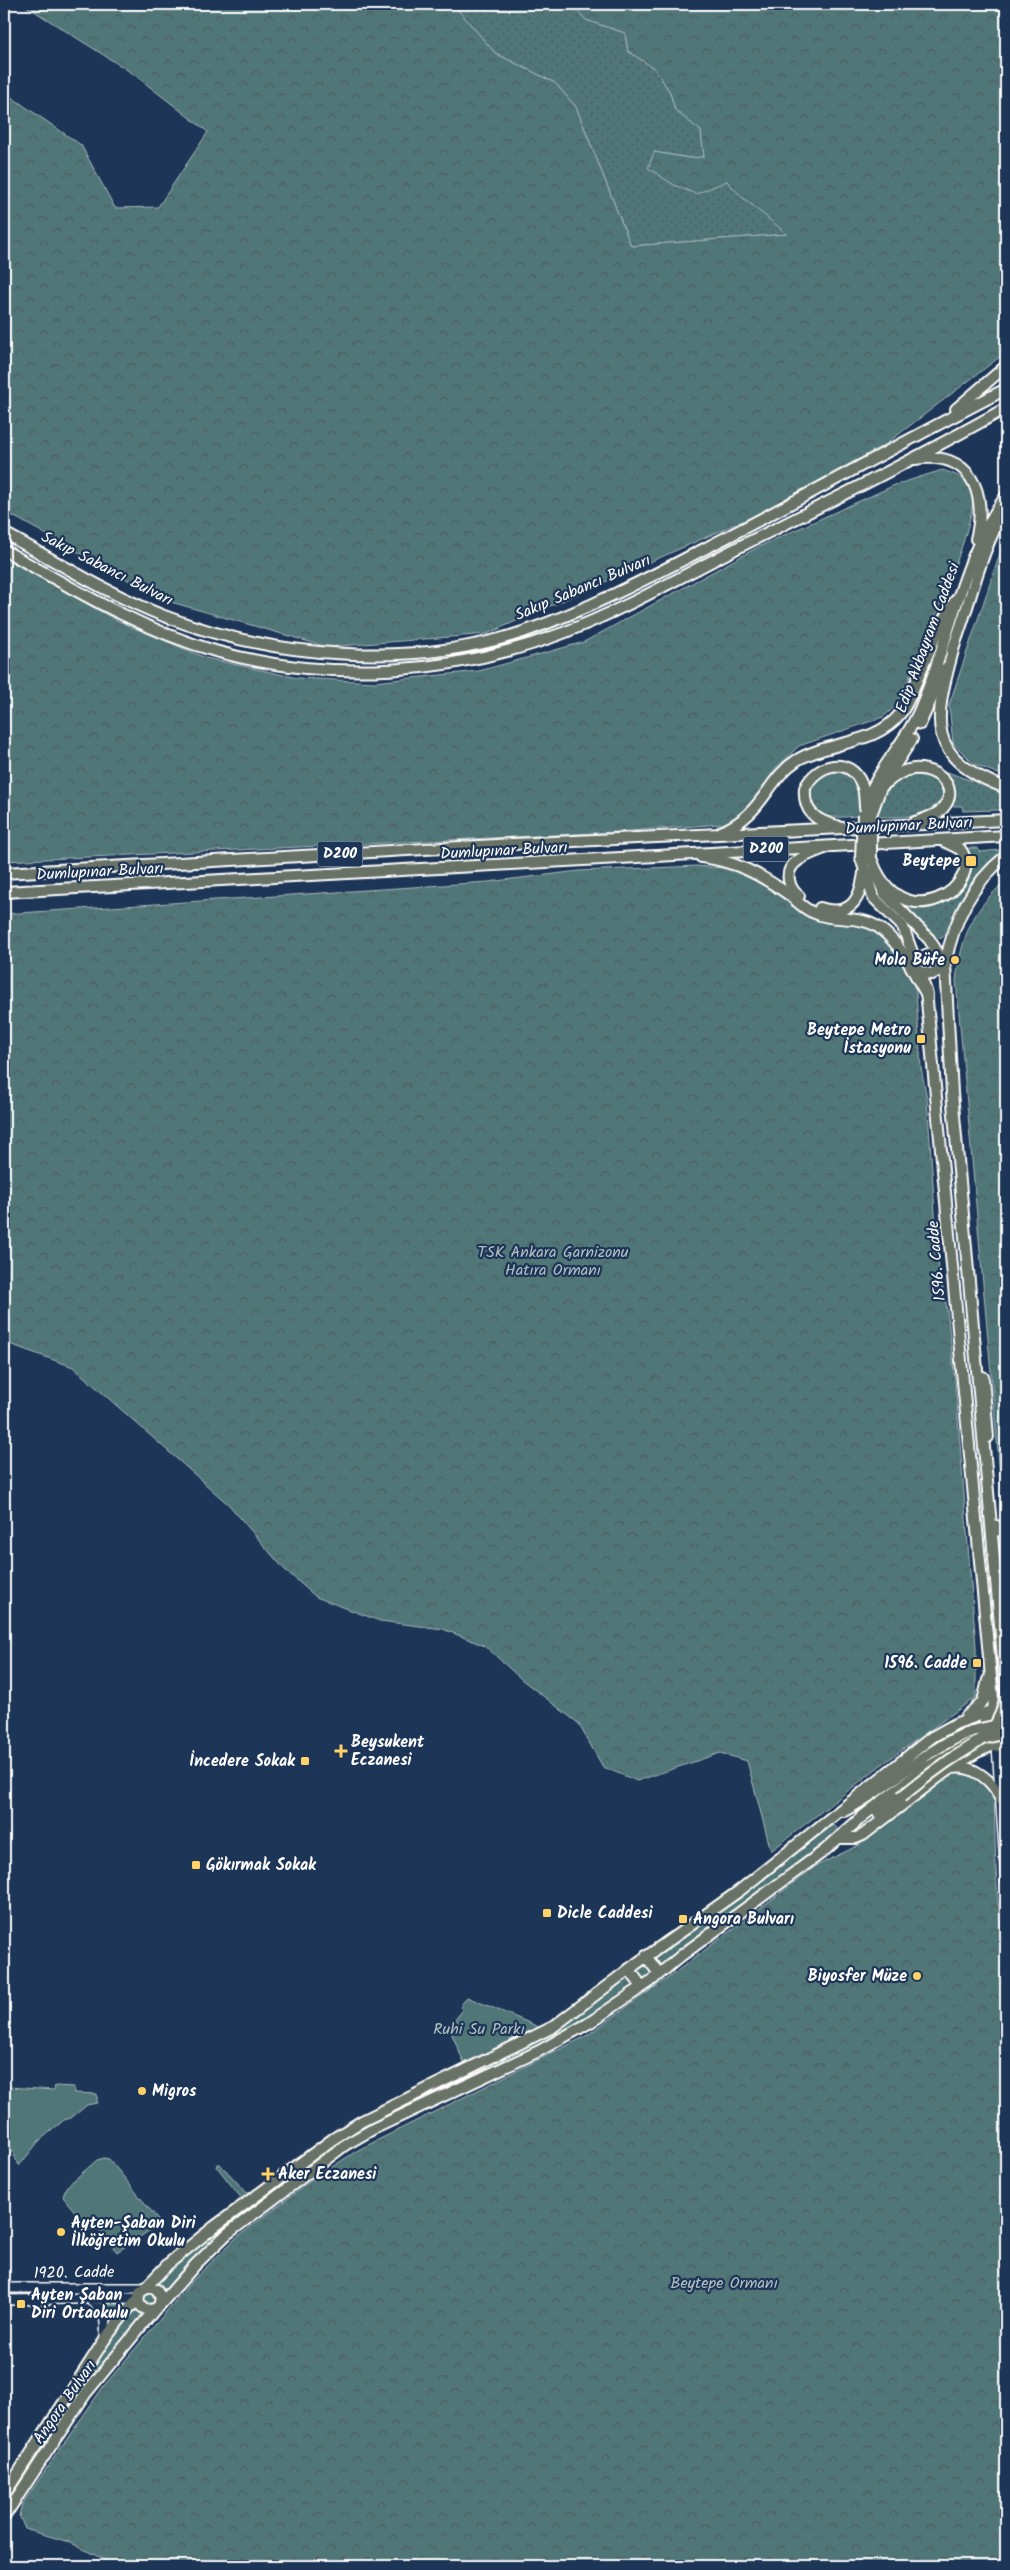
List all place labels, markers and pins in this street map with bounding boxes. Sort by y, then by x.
place label: Beytepe [902,849,960,874]
marker: Beytepe [964,854,978,868]
place label: Mola Büfe [875,948,945,973]
marker: Mola Büfe [949,954,961,966]
place label: Beytepe Metro İstasyonu [807,1018,911,1061]
marker: Beytepe Metro İstasyonu [915,1033,927,1045]
place label: 1596. Cadde [884,1651,967,1676]
marker: 1596. Cadde [971,1657,983,1669]
place label: Beysukent Eczanesi [351,1730,425,1773]
marker: Beysukent Eczanesi [335,1745,347,1757]
place label: İncedere Sokak [189,1749,296,1774]
marker: İncedere Sokak [299,1755,311,1767]
place label: Gökırmak Sokak [206,1853,317,1878]
marker: Gökırmak Sokak [190,1859,202,1871]
place label: Dicle Caddesi [557,1901,653,1926]
marker: Dicle Caddesi [541,1907,553,1919]
place label: Angora Bulvarı [693,1907,794,1932]
marker: Angora Bulvarı [677,1913,689,1925]
place label: Biyosfer Müze [808,1964,907,1989]
marker: Biyosfer Müze [911,1970,923,1982]
place label: Migros [152,2079,197,2104]
marker: Migros [136,2085,148,2097]
place label: Aker Eczanesi [278,2162,377,2187]
marker: Aker Eczanesi [262,2168,274,2180]
place label: Ayten-Şaban Diri İlköğretim Okulu [71,2211,196,2254]
marker: Ayten-Şaban Diri İlköğretim Okulu [55,2226,67,2238]
place label: Ayten Şaban Diri Ortaokulu [31,2283,128,2326]
marker: Ayten Şaban Diri Ortaokulu [15,2298,27,2310]

